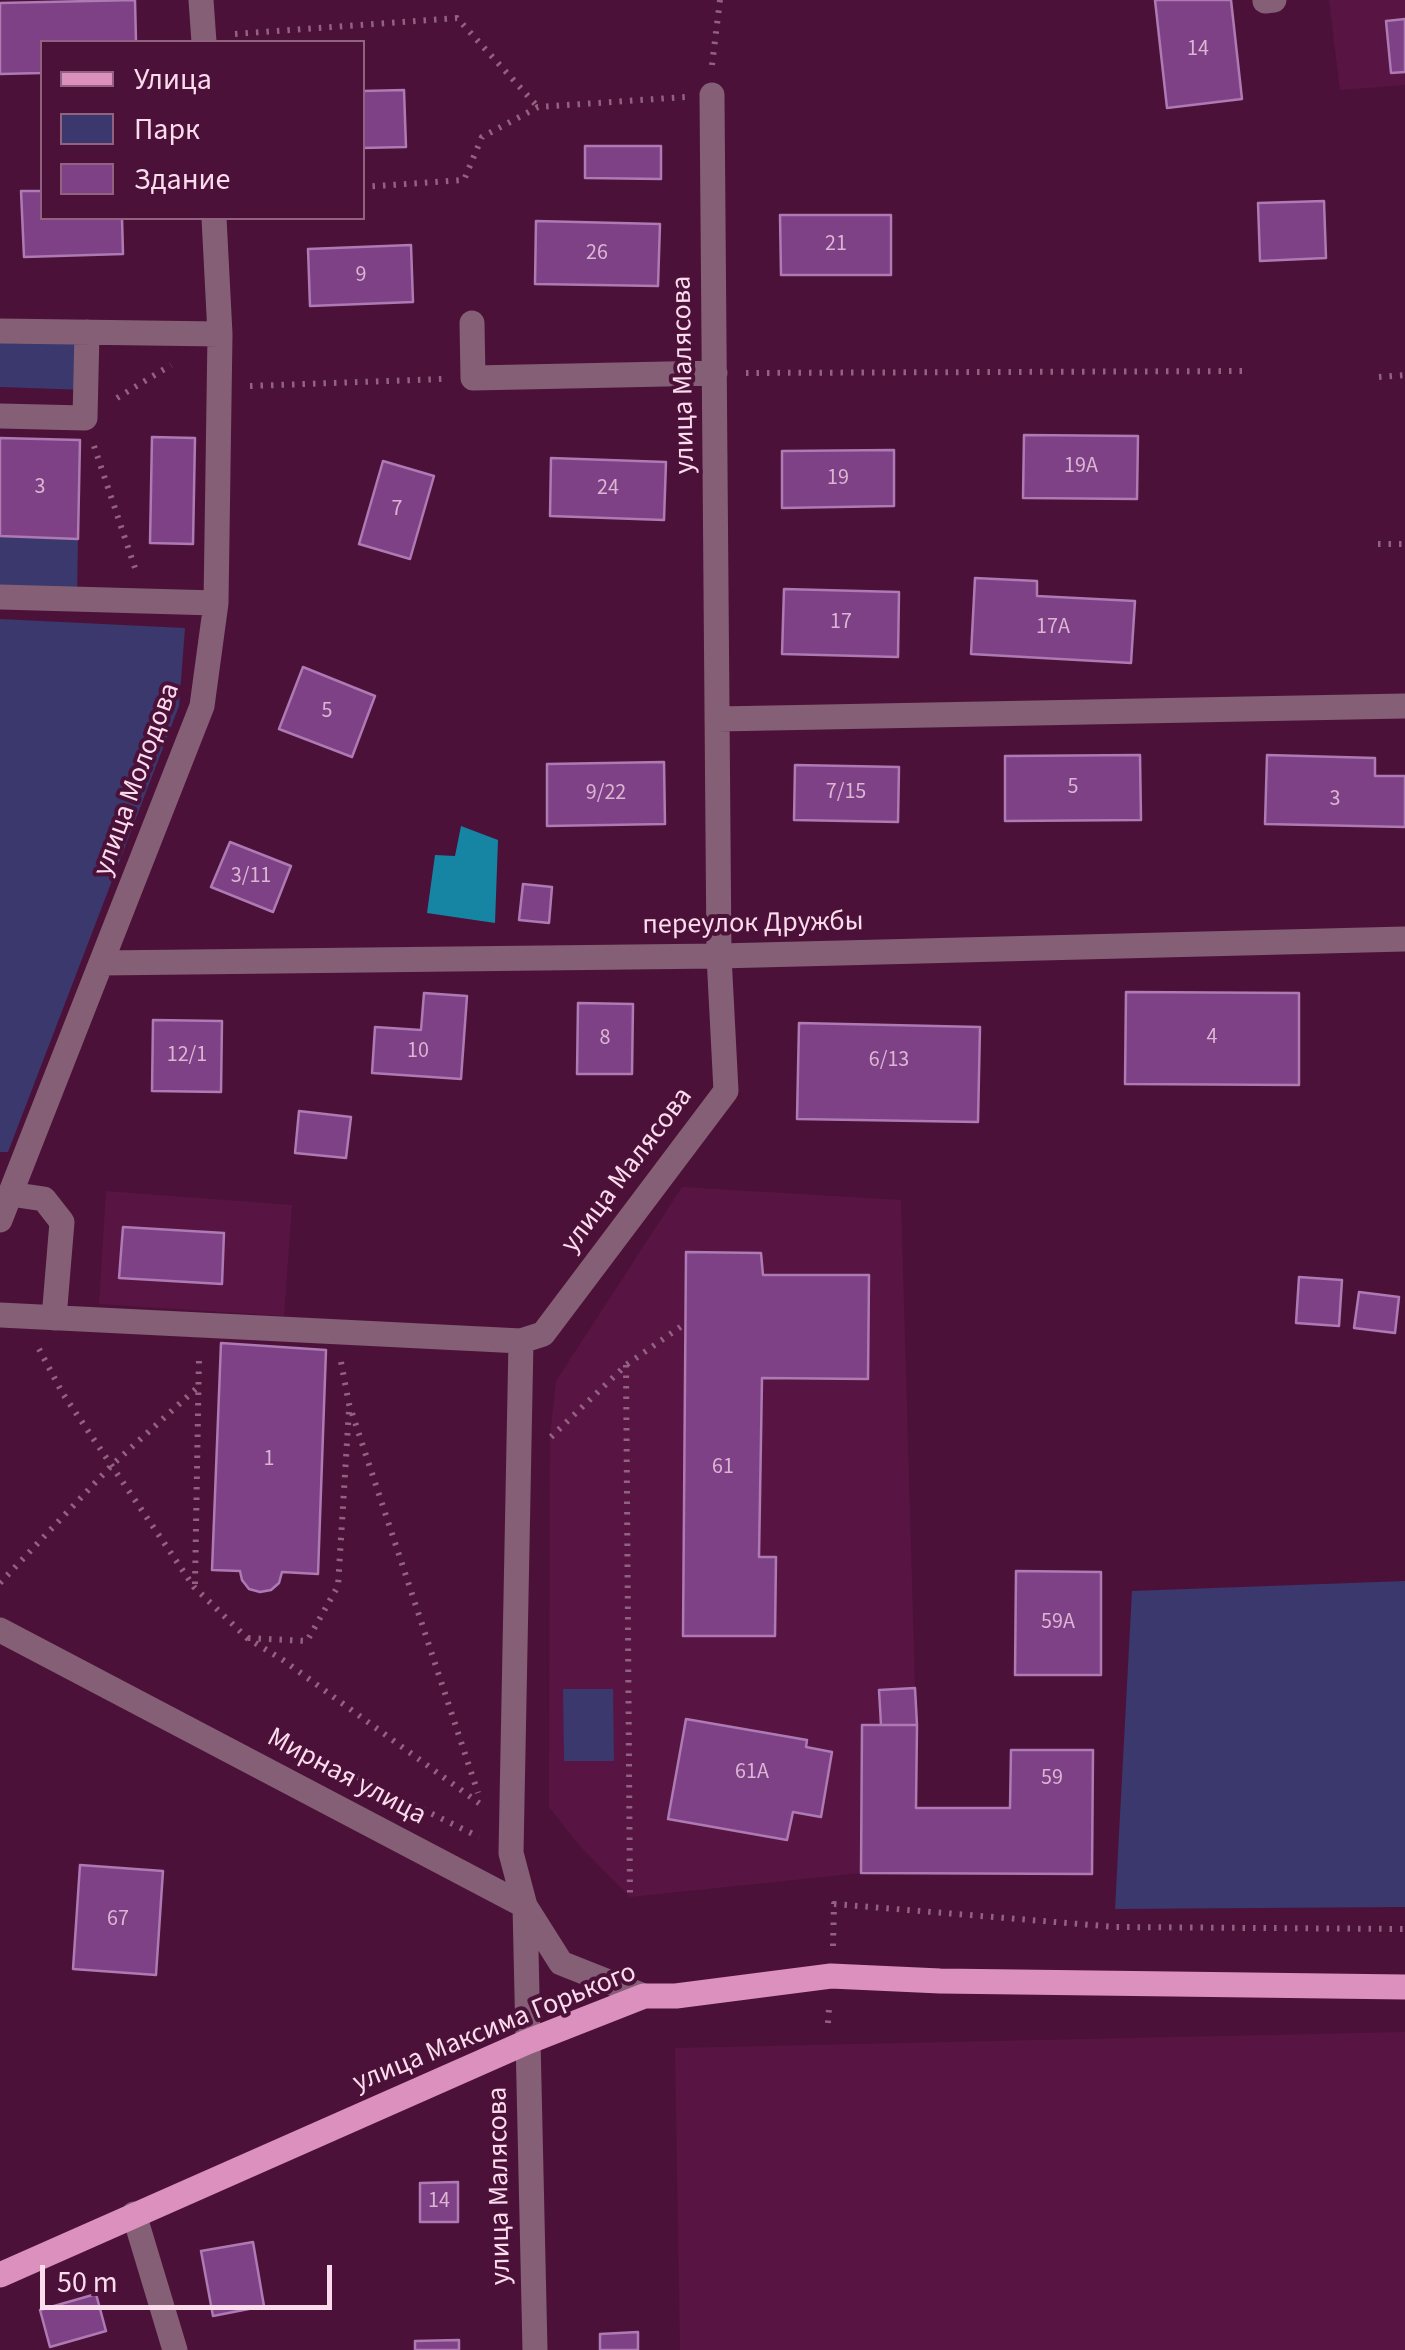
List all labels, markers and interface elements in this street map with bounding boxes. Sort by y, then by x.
house number: 14 [1187,37,1209,63]
legend [40,40,365,220]
text: Улица [134,58,212,101]
text: Парк [134,108,200,151]
text: Здание [134,158,230,201]
house number: 21 [825,232,847,258]
house number: 26 [586,241,608,267]
house number: 9 [356,263,366,289]
street label: улица Малясова [666,276,704,474]
house number: 19А [1064,454,1098,480]
house number: 19 [827,466,849,492]
house number: 3 [35,475,45,501]
house number: 24 [597,476,619,502]
house number: 7 [392,497,402,523]
house number: 17 [830,610,852,636]
house number: 17А [1036,615,1070,641]
street label: улица Молодова [87,679,189,881]
house number: 5 [322,699,332,725]
house number: 5 [1068,775,1078,801]
house number: 7/15 [826,780,866,806]
house number: 9/22 [586,781,626,807]
house number: 3 [1330,787,1340,813]
house number: 3/11 [231,864,271,890]
street label: переулок Дружбы [642,906,864,944]
house number: 4 [1207,1025,1217,1051]
house number: 8 [600,1026,610,1052]
house number: 10 [407,1039,429,1065]
house number: 12/1 [167,1043,207,1069]
house number: 6/13 [869,1048,909,1074]
street label: улица Малясова [555,1082,701,1260]
house number: 1 [264,1447,274,1473]
house number: 61 [712,1455,734,1481]
house number: 59А [1041,1610,1075,1636]
street label: Мирная улица [261,1722,431,1834]
house number: 61А [735,1760,769,1786]
house number: 59 [1041,1766,1063,1792]
house number: 67 [107,1907,129,1933]
street label: улица Максима Горького [349,1957,641,2101]
street label: улица Малясова [482,2087,520,2285]
house number: 14 [428,2189,450,2215]
scale bar [45,2245,338,2307]
text: 50 m [57,2261,118,2304]

